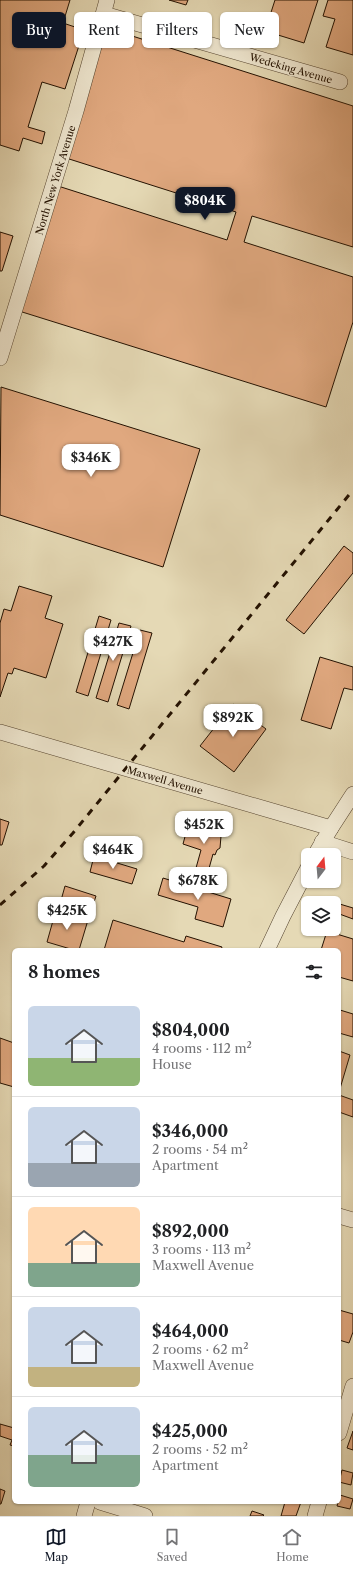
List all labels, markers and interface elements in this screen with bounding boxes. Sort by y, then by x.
chip: Buy [12,12,66,48]
chip: Rent [74,12,134,48]
chip: Filters [142,12,212,48]
chip: New [220,12,279,48]
street label: Wedeking Avenue [247,50,334,87]
street label: North New York Avenue [33,123,79,237]
pin: $804K [177,187,233,221]
text: $804K [184,192,226,208]
pin: $346K [63,444,119,478]
text: $346K [71,449,111,465]
pin: $427K [85,628,141,662]
text: $427K [93,633,133,649]
pin: $892K [205,704,261,738]
text: $892K [212,709,254,725]
street label: Maxwell Avenue [125,763,205,798]
pin: $452K [176,811,232,845]
text: $452K [184,816,224,832]
pin: $464K [85,836,141,870]
text: $464K [93,841,133,857]
north arrow [301,848,341,888]
map controls [301,848,341,936]
pin: $678K [170,867,226,901]
text: $678K [178,872,218,888]
button: layers [301,896,341,936]
pin: $425K [39,897,95,931]
text: $425K [47,902,87,918]
icon: filters [303,961,325,983]
text: 8 homes [28,962,100,982]
text: $804,000 [152,1020,230,1040]
icon: home [60,1022,108,1070]
text: 4 rooms · 112 m² [152,1040,252,1056]
text: House [152,1056,192,1072]
text: $346,000 [152,1121,228,1141]
icon: home [60,1123,108,1171]
text: 2 rooms · 54 m² [152,1141,248,1157]
text: Apartment [152,1157,219,1173]
text: $892,000 [152,1221,229,1241]
icon: home [60,1223,108,1271]
text: 3 rooms · 113 m² [152,1241,251,1257]
text: Maxwell Avenue [152,1257,254,1273]
text: $464,000 [152,1321,229,1341]
icon: home [60,1323,108,1371]
text: 2 rooms · 62 m² [152,1341,249,1357]
text: Maxwell Avenue [152,1357,254,1373]
text: $425,000 [152,1421,228,1441]
icon: home [60,1423,108,1471]
text: 2 rooms · 52 m² [152,1441,248,1457]
text: Apartment [152,1457,219,1473]
tab: Map [44,1526,68,1564]
tab: Saved [157,1526,187,1564]
tab: Home [276,1526,309,1564]

